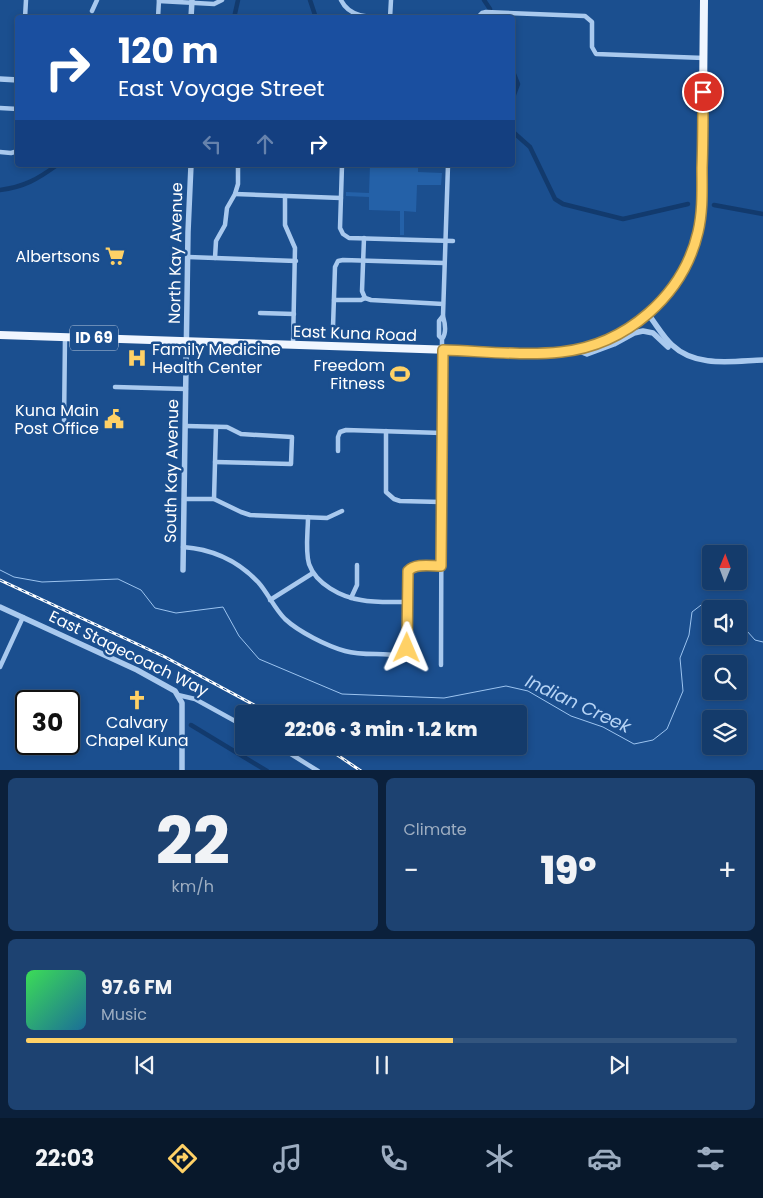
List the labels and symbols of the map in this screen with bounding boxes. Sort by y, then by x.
pin [682,71,724,113]
street label: North Kay Avenue [163,182,188,324]
place label: Albertsons [16,245,100,268]
supermarket icon: Albertsons [104,245,126,267]
street label: East Kuna Road [293,320,417,347]
road number: ID 69 [70,326,118,350]
place label: Family Medicine Health Center [152,338,281,379]
hospital icon: Family Medicine Health Center [126,347,148,369]
place label: Freedom Fitness [314,354,385,395]
sports icon: Freedom Fitness [389,363,411,385]
place label: Kuna Main Post Office [14,399,99,440]
street label: South Kay Avenue [159,399,184,543]
public building icon: Kuna Main Post Office [103,408,125,430]
north arrow [702,545,748,590]
street label: East Stagecoach Way [45,605,212,702]
position arrow [380,621,432,673]
water label: Indian Creek [521,668,636,739]
church icon: Calvary Chapel Kuna [126,689,148,711]
speed limit sign: 30 [15,690,80,755]
place label: Calvary Chapel Kuna [85,711,189,752]

